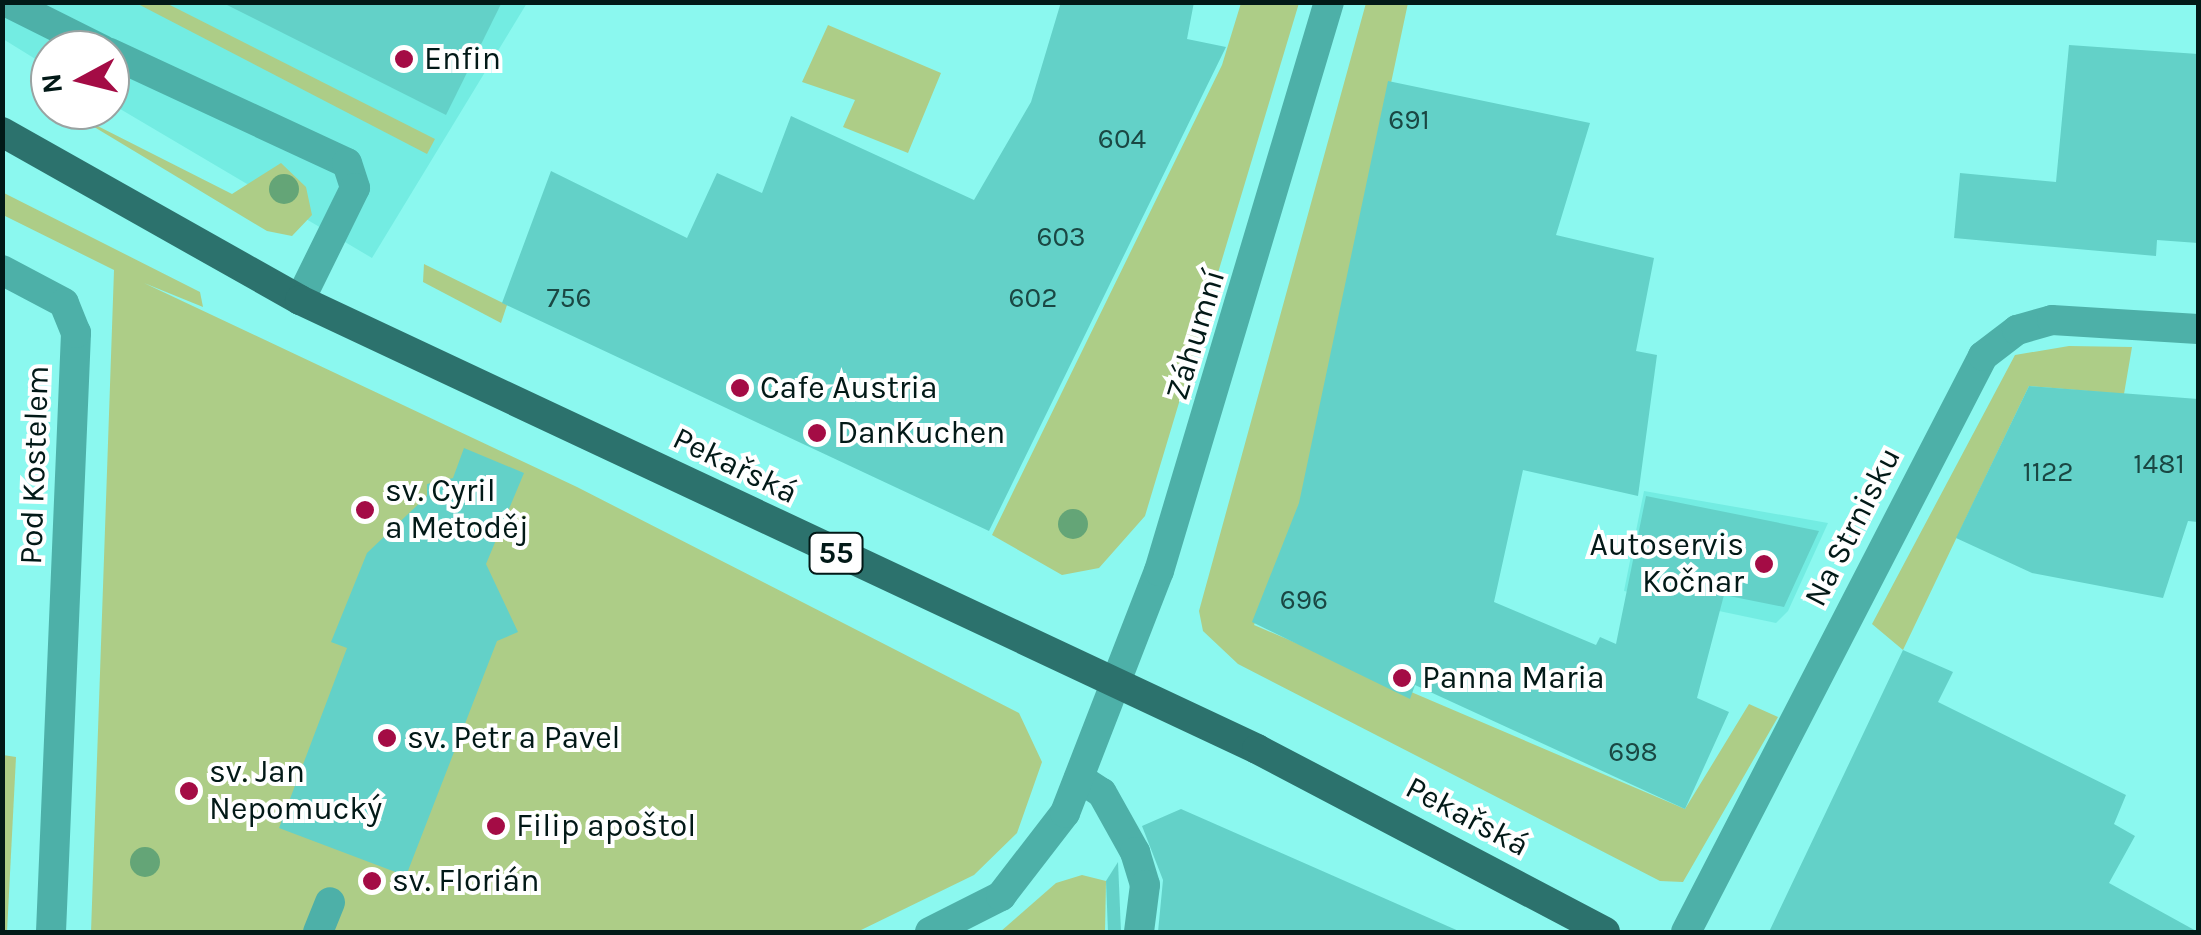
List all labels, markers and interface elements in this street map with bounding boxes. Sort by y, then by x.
north arrow [30,30,130,130]
place label: Enfin [424,40,501,78]
marker: Enfin [393,48,415,70]
text: N [34,72,69,95]
house number: 691 [1388,103,1430,137]
house number: 604 [1098,122,1146,156]
house number: 603 [1036,220,1086,254]
street label: Záhumní [1158,265,1234,405]
house number: 756 [547,281,591,315]
house number: 602 [1009,281,1057,315]
street label: Pod Kostelem [12,365,58,565]
place label: Cafe Austria [760,369,938,407]
marker: Cafe Austria [729,377,751,399]
place label: DanKuchen [837,414,1005,452]
street label: Pekařská [666,419,804,513]
marker: DanKuchen [806,422,828,444]
street label: Na Strnisku [1797,441,1909,613]
house number: 1481 [2133,447,2185,481]
house number: 1122 [2023,455,2073,489]
place label: sv. Cyril a Metoděj [385,473,529,548]
marker: sv. Cyril a Metoděj [354,499,376,521]
place label: Autoservis Kočnar [1589,527,1744,602]
road number: 55 [808,528,864,578]
marker: Autoservis Kočnar [1753,553,1775,575]
house number: 696 [1280,583,1328,617]
place label: Panna Maria [1422,659,1605,697]
marker: Panna Maria [1391,667,1413,689]
place label: sv. Petr a Pavel [407,719,621,757]
marker: sv. Petr a Pavel [376,727,398,749]
house number: 698 [1608,735,1658,769]
place label: sv. Jan Nepomucký [209,754,382,829]
street label: Pekařská [1399,769,1535,865]
marker: sv. Jan Nepomucký [178,780,200,802]
place label: Filip apoštol [516,807,696,845]
marker: Filip apoštol [485,815,507,837]
place label: sv. Florián [392,862,539,900]
marker: sv. Florián [361,870,383,892]

